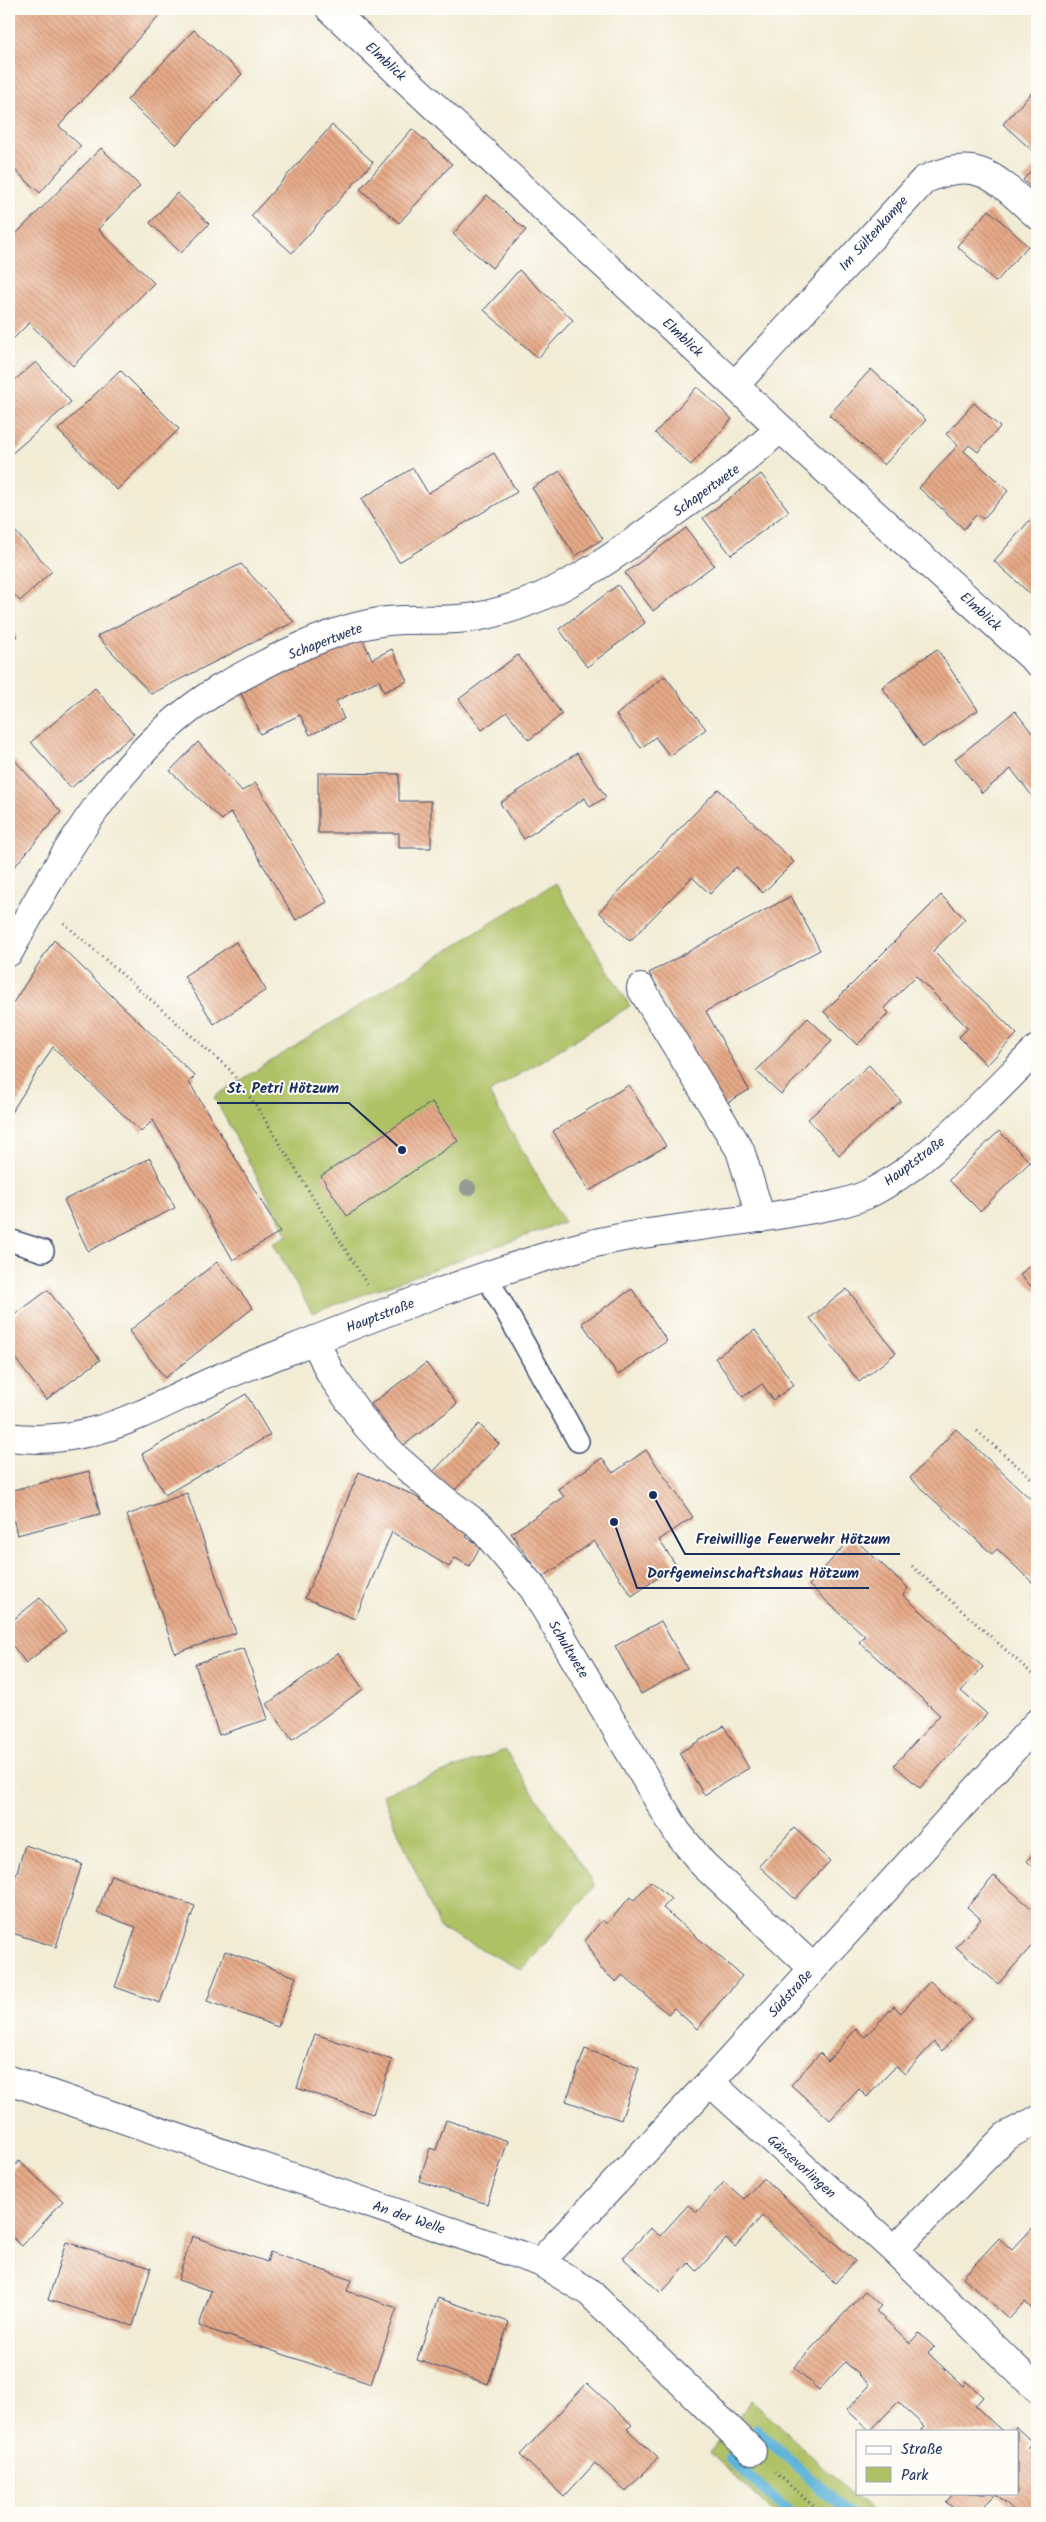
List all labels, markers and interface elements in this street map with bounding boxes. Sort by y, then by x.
street label: Elmblick [360,37,411,87]
street label: Im Sültenkampe [834,190,914,276]
street label: Elmblick [657,313,708,363]
street label: Schapertwete [668,459,745,523]
street label: Elmblick [955,587,1006,637]
street label: Schapertwete [285,617,366,666]
callout: St. Petri Hötzum [217,1073,349,1103]
text: St. Petri Hötzum [227,1077,339,1101]
street label: Hauptstraße [879,1131,950,1192]
street label: Hauptstraße [343,1293,418,1339]
callout: Freiwillige Feuerwehr Hötzum [685,1524,900,1554]
text: Freiwillige Feuerwehr Hötzum [696,1528,890,1552]
callout: Dorfgemeinschaftshaus Hötzum [637,1558,869,1588]
text: Dorfgemeinschaftshaus Hötzum [647,1562,859,1586]
street label: Schultwete [542,1616,594,1683]
street label: Südstraße [763,1964,819,2023]
street label: Gänsevorlingen [762,2130,841,2204]
street label: An der Welle [369,2195,449,2241]
legend [856,2430,1018,2494]
text: Straße [901,2438,943,2462]
text: Park [901,2464,929,2488]

